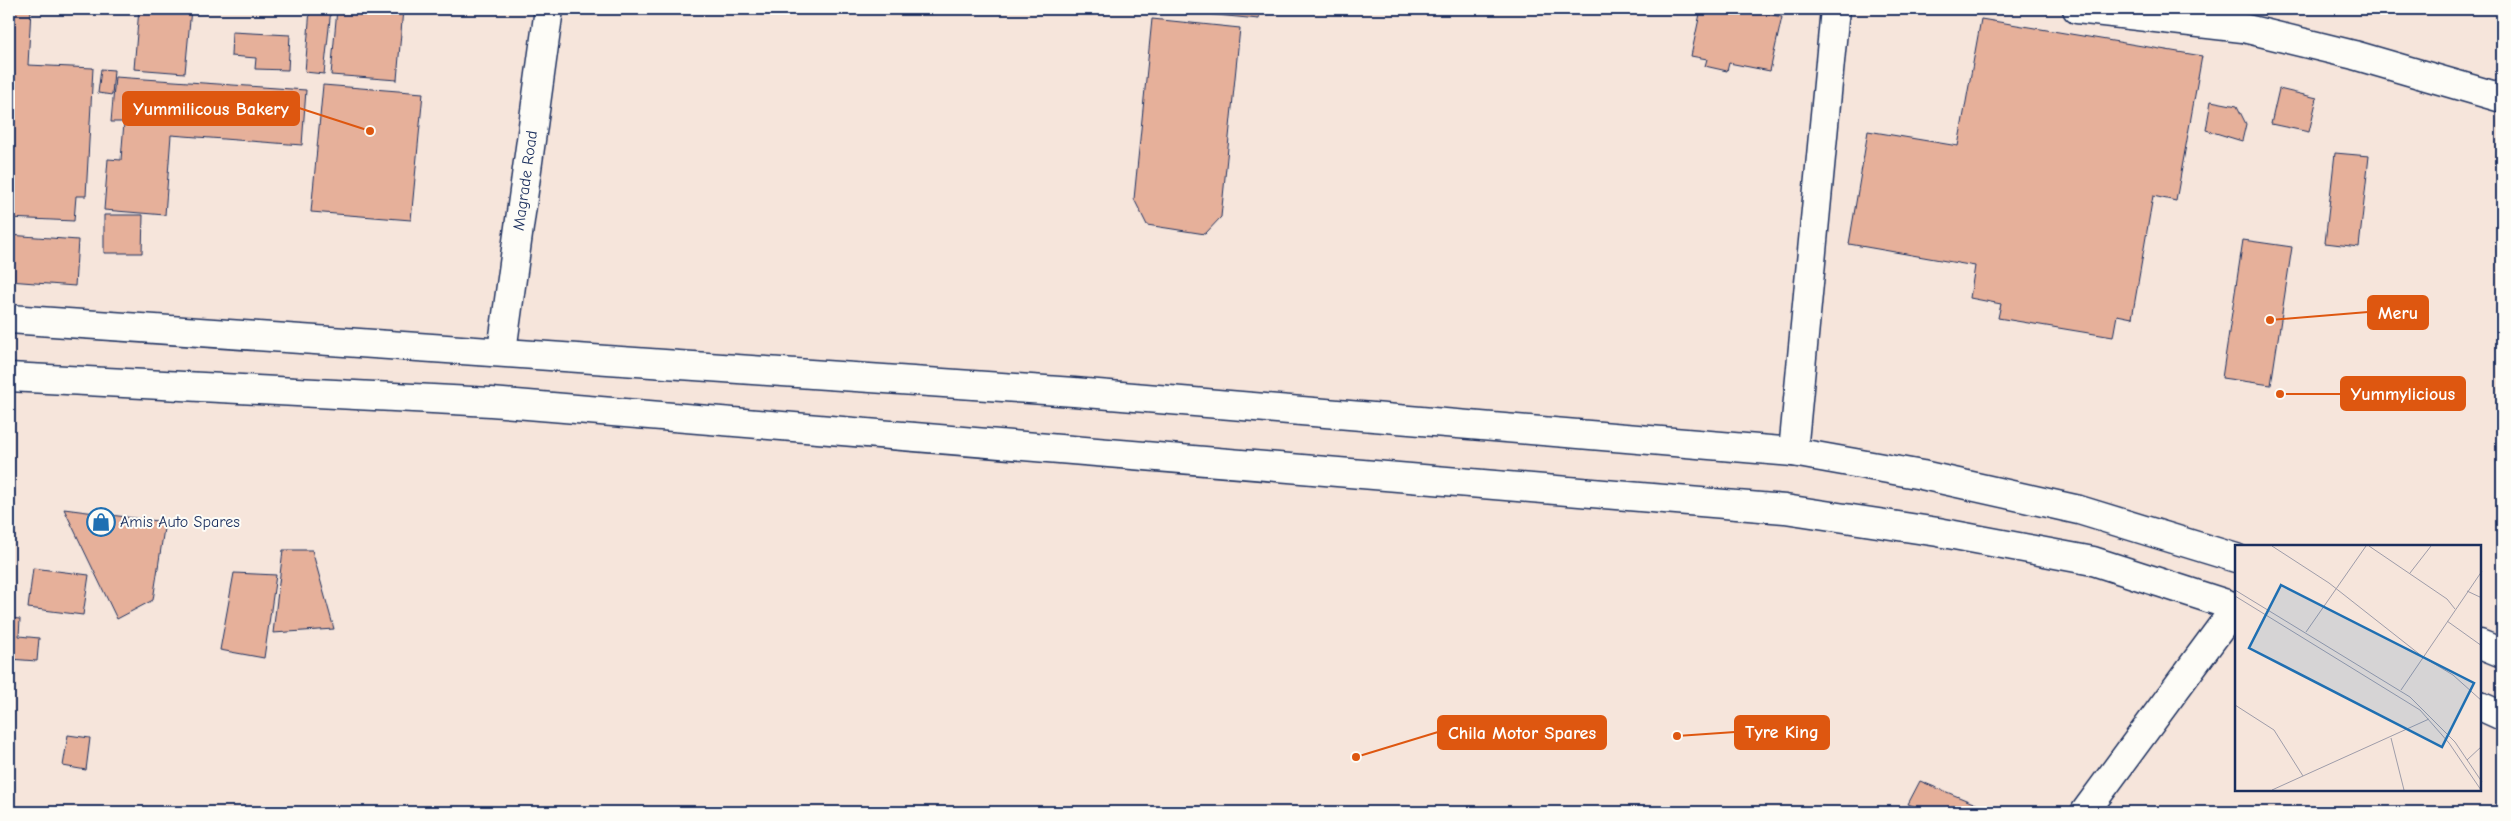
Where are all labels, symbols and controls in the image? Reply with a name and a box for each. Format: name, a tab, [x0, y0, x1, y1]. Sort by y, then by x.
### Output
callout: Yummilicous Bakery	[123, 92, 299, 125]
text: Yummilicous Bakery	[133, 99, 290, 120]
street label: Magrade Road	[510, 129, 541, 232]
callout: Meru	[2368, 296, 2428, 329]
text: Meru	[2378, 303, 2418, 324]
callout: Yummylicious	[2341, 377, 2465, 410]
text: Yummylicious	[2351, 384, 2456, 405]
shop icon: Amis Auto Spares	[86, 507, 116, 537]
place label: Amis Auto Spares	[120, 513, 240, 531]
inset map	[2235, 545, 2481, 791]
callout: Chila Motor Spares	[1438, 716, 1606, 749]
callout: Tyre King	[1735, 716, 1829, 749]
text: Tyre King	[1745, 722, 1819, 743]
text: Chila Motor Spares	[1448, 723, 1596, 744]

